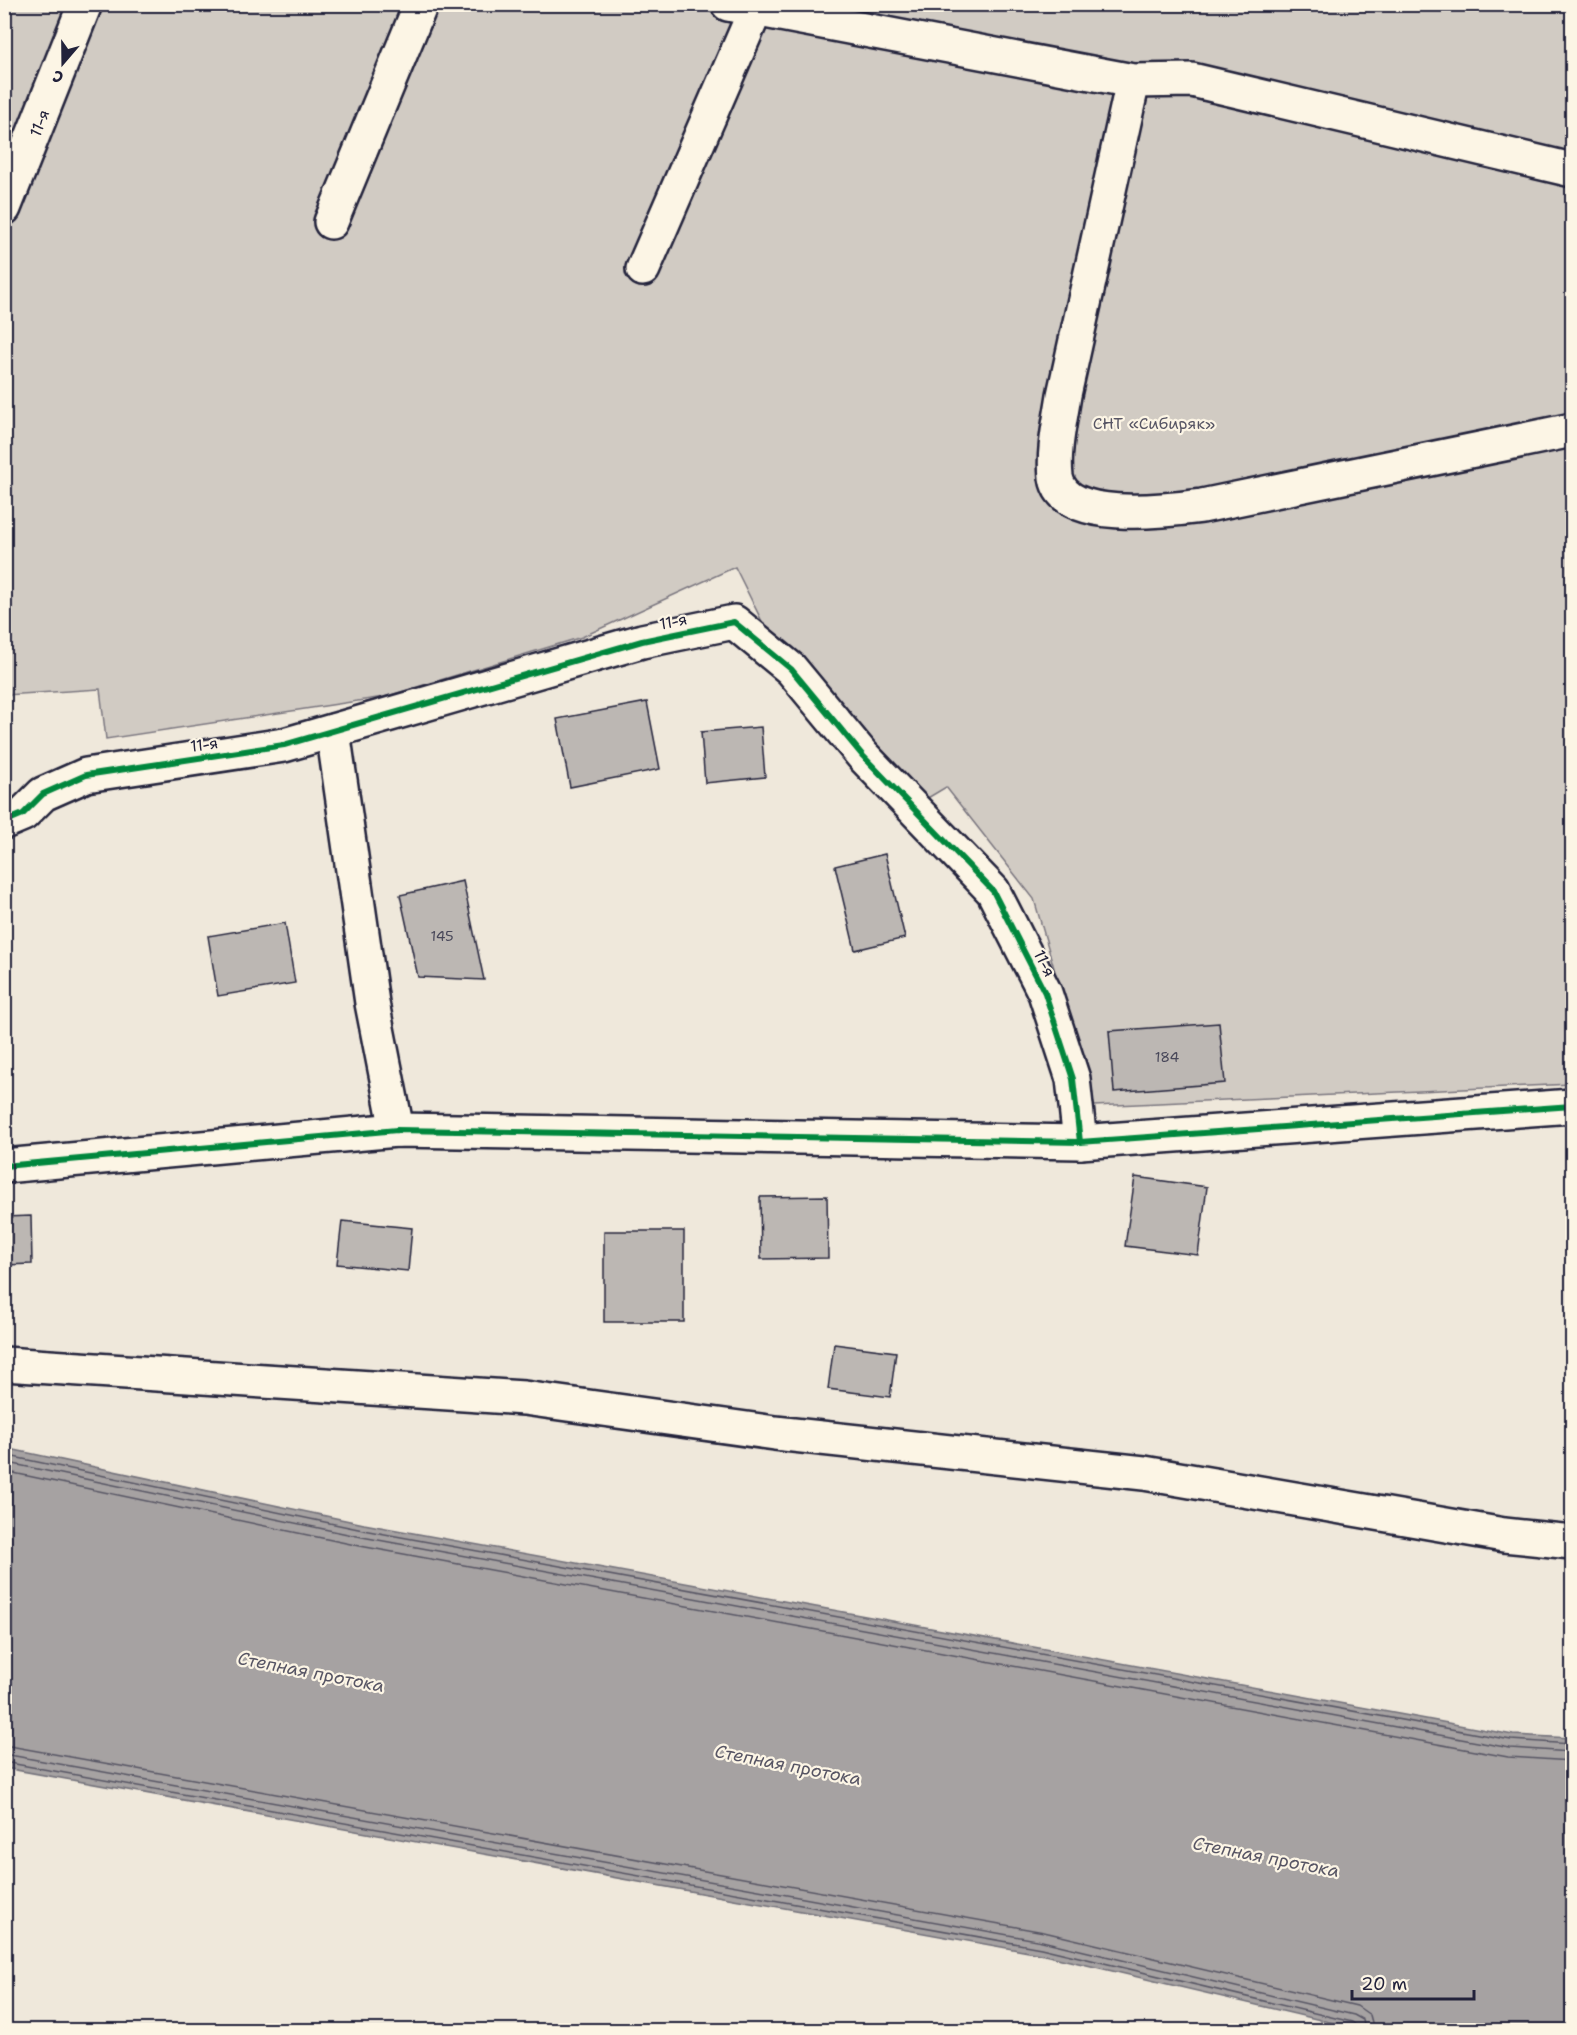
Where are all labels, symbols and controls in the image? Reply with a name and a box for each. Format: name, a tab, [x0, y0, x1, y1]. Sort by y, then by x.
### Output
north arrow	[33, 33, 93, 93]
text: С	[50, 65, 66, 88]
street label: 11-я	[25, 106, 54, 140]
park label: СНТ «Сибиряк»	[1093, 413, 1215, 434]
street label: 11-я	[657, 608, 689, 635]
street label: 11-я	[189, 732, 219, 757]
house number: 145	[430, 927, 454, 945]
street label: 11-я	[1029, 946, 1060, 980]
house number: 184	[1155, 1048, 1180, 1066]
water label: Степная протока	[236, 1646, 386, 1698]
water label: Степная протока	[713, 1739, 863, 1791]
water label: Степная протока	[1191, 1831, 1341, 1883]
scale bar	[1352, 1963, 1474, 2001]
text: 20 m	[1361, 1972, 1407, 1996]

